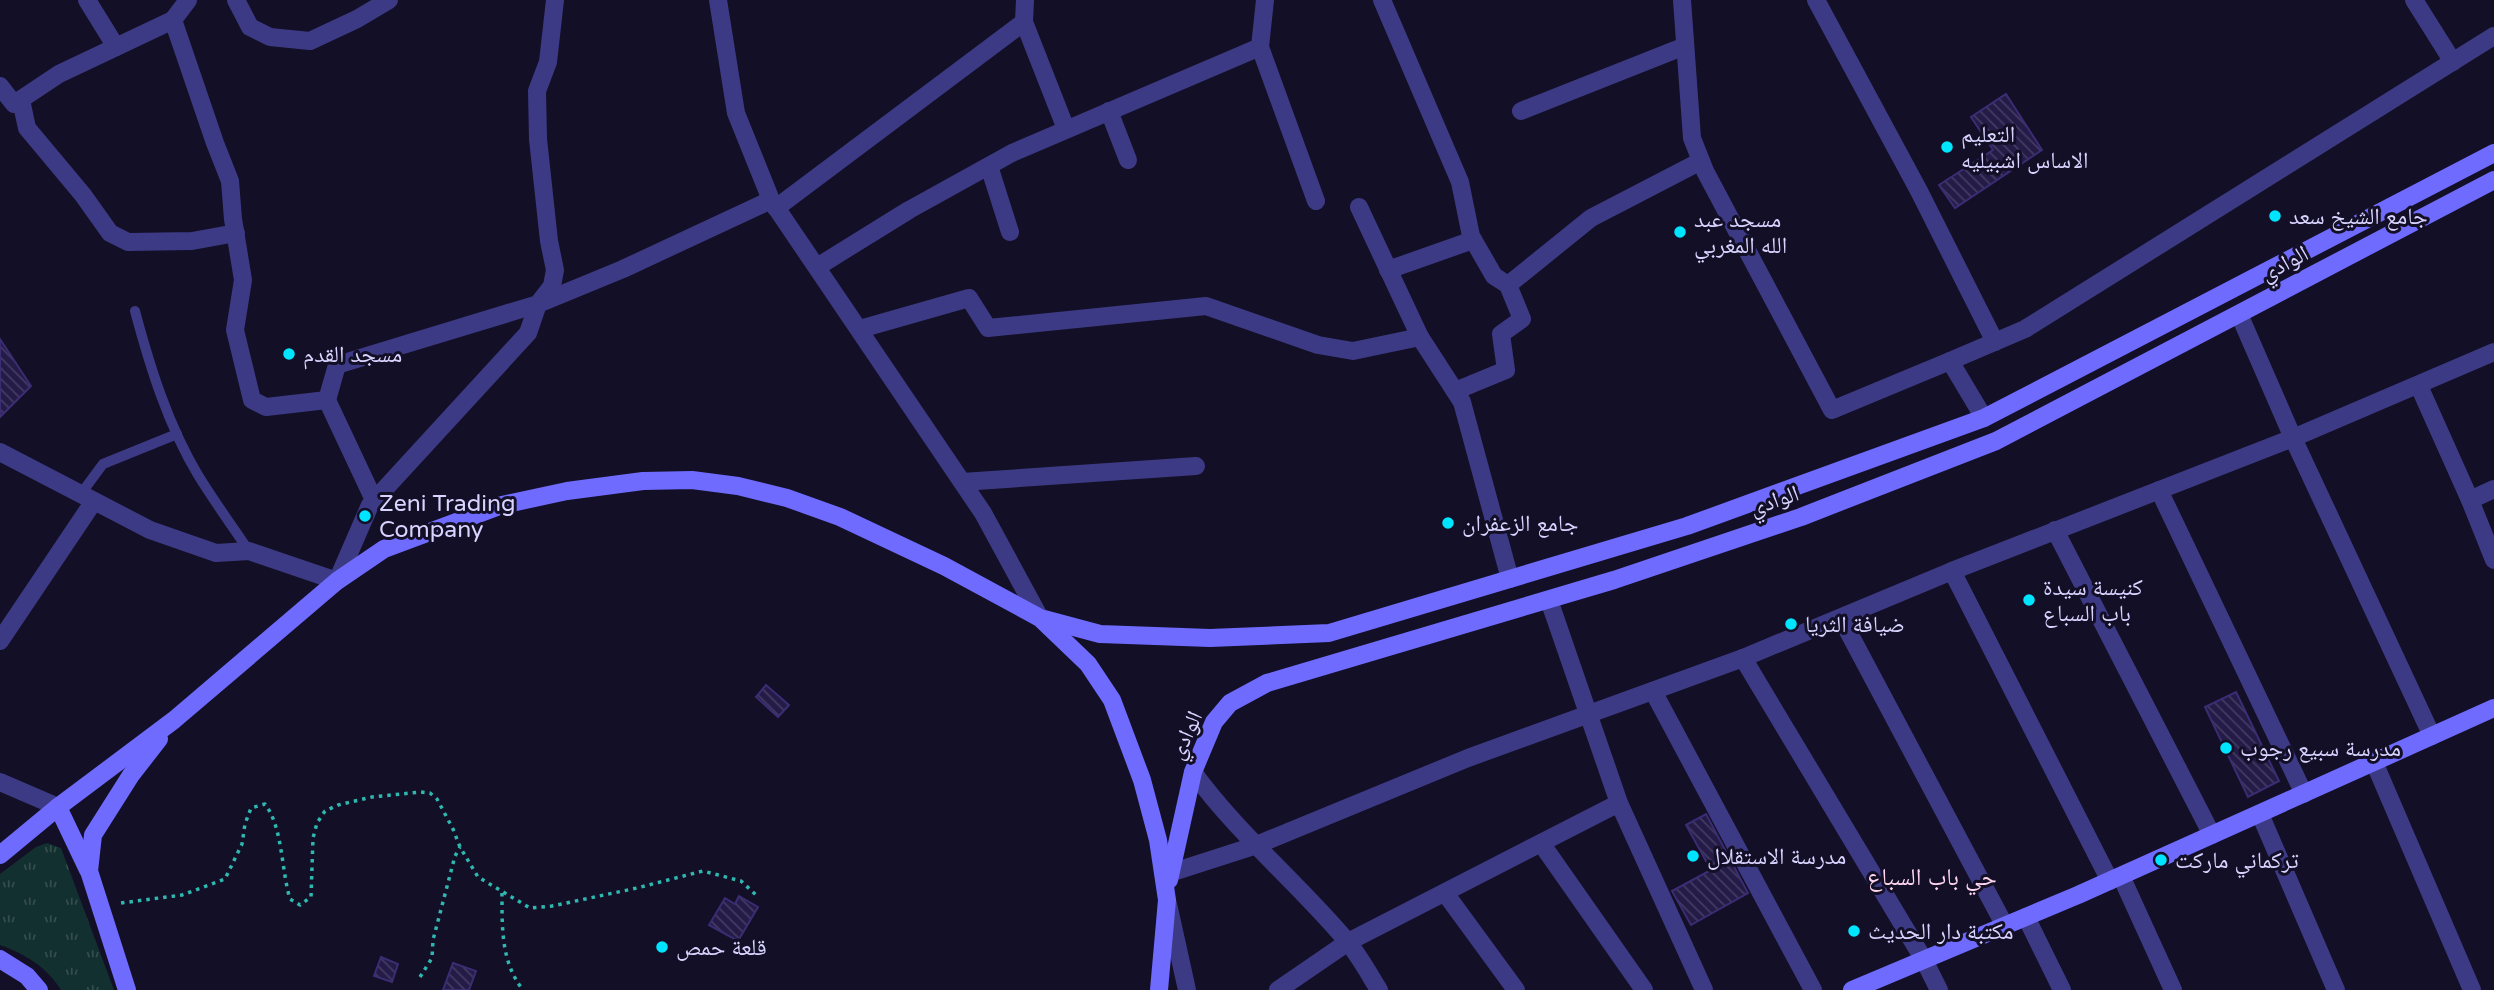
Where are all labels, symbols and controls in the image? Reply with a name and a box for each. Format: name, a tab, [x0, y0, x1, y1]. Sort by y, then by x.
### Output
place label: التعلیم الاساس اشبیلیه	[1961, 121, 2089, 175]
marker: التعلیم الاساس اشبیلیه	[1939, 139, 1955, 155]
place label: جامع الشيخ سعد	[2289, 203, 2428, 231]
place label: مسجد عبد الله المغربي	[1694, 206, 1787, 264]
marker: جامع الشيخ سعد	[2267, 208, 2283, 224]
marker: مسجد عبد الله المغربي	[1672, 224, 1688, 240]
street label: الوادي	[2256, 240, 2315, 291]
place label: مسجد القدم	[303, 341, 402, 370]
marker: مسجد القدم	[281, 346, 297, 362]
street label: الوادي	[1746, 480, 1804, 526]
place label: Zeni Trading Company	[379, 490, 516, 544]
marker: Zeni Trading Company	[357, 508, 373, 524]
place label: جامع الزعفران	[1462, 510, 1578, 538]
marker: جامع الزعفران	[1440, 515, 1456, 531]
place label: كنيسة سيدة باب السباع	[2043, 574, 2143, 628]
marker: كنيسة سيدة باب السباع	[2021, 592, 2037, 608]
place label: ضيافة الثريا	[1805, 611, 1905, 639]
marker: ضيافة الثريا	[1783, 616, 1799, 632]
street label: الوادي	[1163, 707, 1213, 766]
place label: مدرسة سبيع رجوب	[2240, 735, 2401, 763]
marker: مدرسة سبيع رجوب	[2218, 740, 2234, 756]
place label: مدرسة الاستقلال	[1707, 843, 1846, 871]
place label: تركماني ماركت	[2175, 847, 2299, 879]
marker: مدرسة الاستقلال	[1685, 848, 1701, 864]
marker: تركماني ماركت	[2153, 852, 2169, 868]
district label: حي باب السباع	[1867, 863, 1997, 896]
place label: مكتبة دار الحديث	[1868, 918, 2014, 946]
marker: مكتبة دار الحديث	[1846, 923, 1862, 939]
place label: قلعة حمص	[676, 934, 767, 962]
marker: قلعة حمص	[654, 939, 670, 955]

